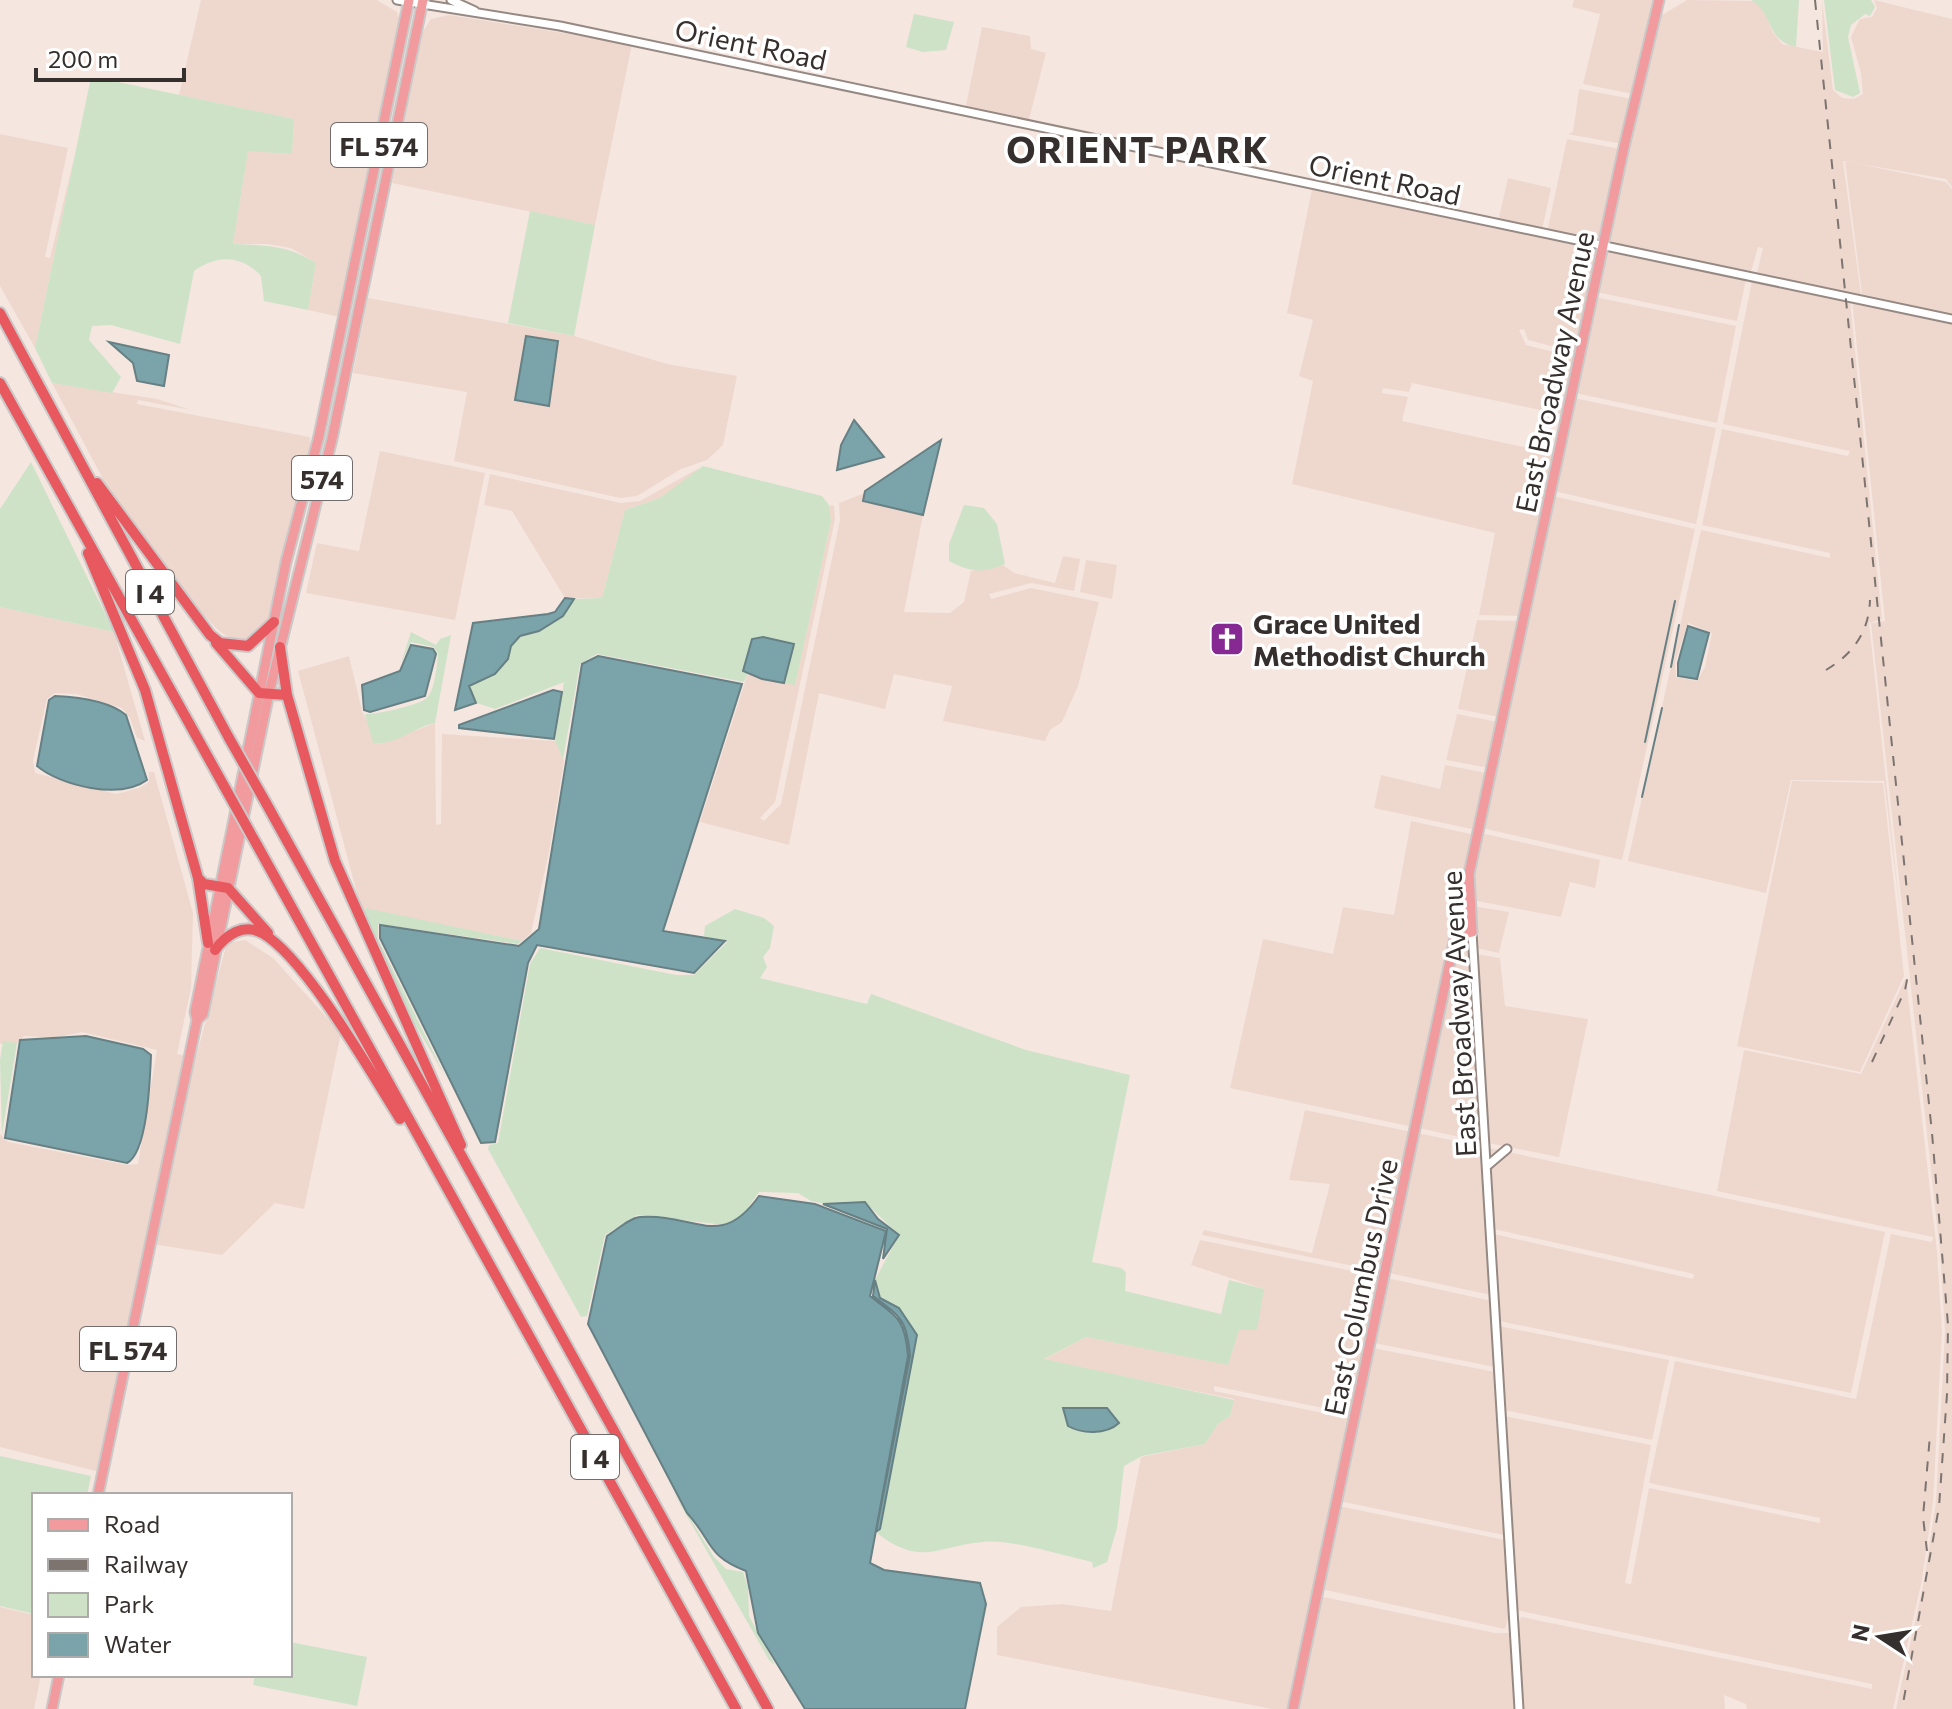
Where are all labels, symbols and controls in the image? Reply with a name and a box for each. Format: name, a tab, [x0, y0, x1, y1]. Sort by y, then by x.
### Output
street label: Orient Road	[672, 11, 830, 77]
scale bar	[36, 32, 184, 82]
text: 200 m	[48, 44, 118, 73]
road number: FL 574	[331, 123, 427, 167]
district label: ORIENT PARK	[1006, 126, 1270, 170]
street label: Orient Road	[1306, 146, 1464, 212]
street label: East Broadway Avenue	[1508, 228, 1600, 516]
road number: 574	[292, 456, 352, 500]
road number: I 4	[126, 570, 174, 614]
place label: Grace United Methodist Church	[1253, 606, 1486, 672]
church icon: Grace United Methodist Church	[1208, 620, 1246, 658]
street label: East Broadway Avenue	[1434, 870, 1482, 1158]
street label: East Columbus Drive	[1316, 1155, 1404, 1419]
road number: FL 574	[80, 1327, 176, 1371]
road number: I 4	[571, 1435, 619, 1479]
legend	[32, 1493, 292, 1677]
text: Road	[104, 1509, 160, 1538]
text: Railway	[104, 1549, 189, 1578]
text: Park	[104, 1589, 154, 1618]
north arrow	[1840, 1597, 1920, 1677]
text: N	[1845, 1622, 1875, 1644]
text: Water	[104, 1629, 172, 1658]

